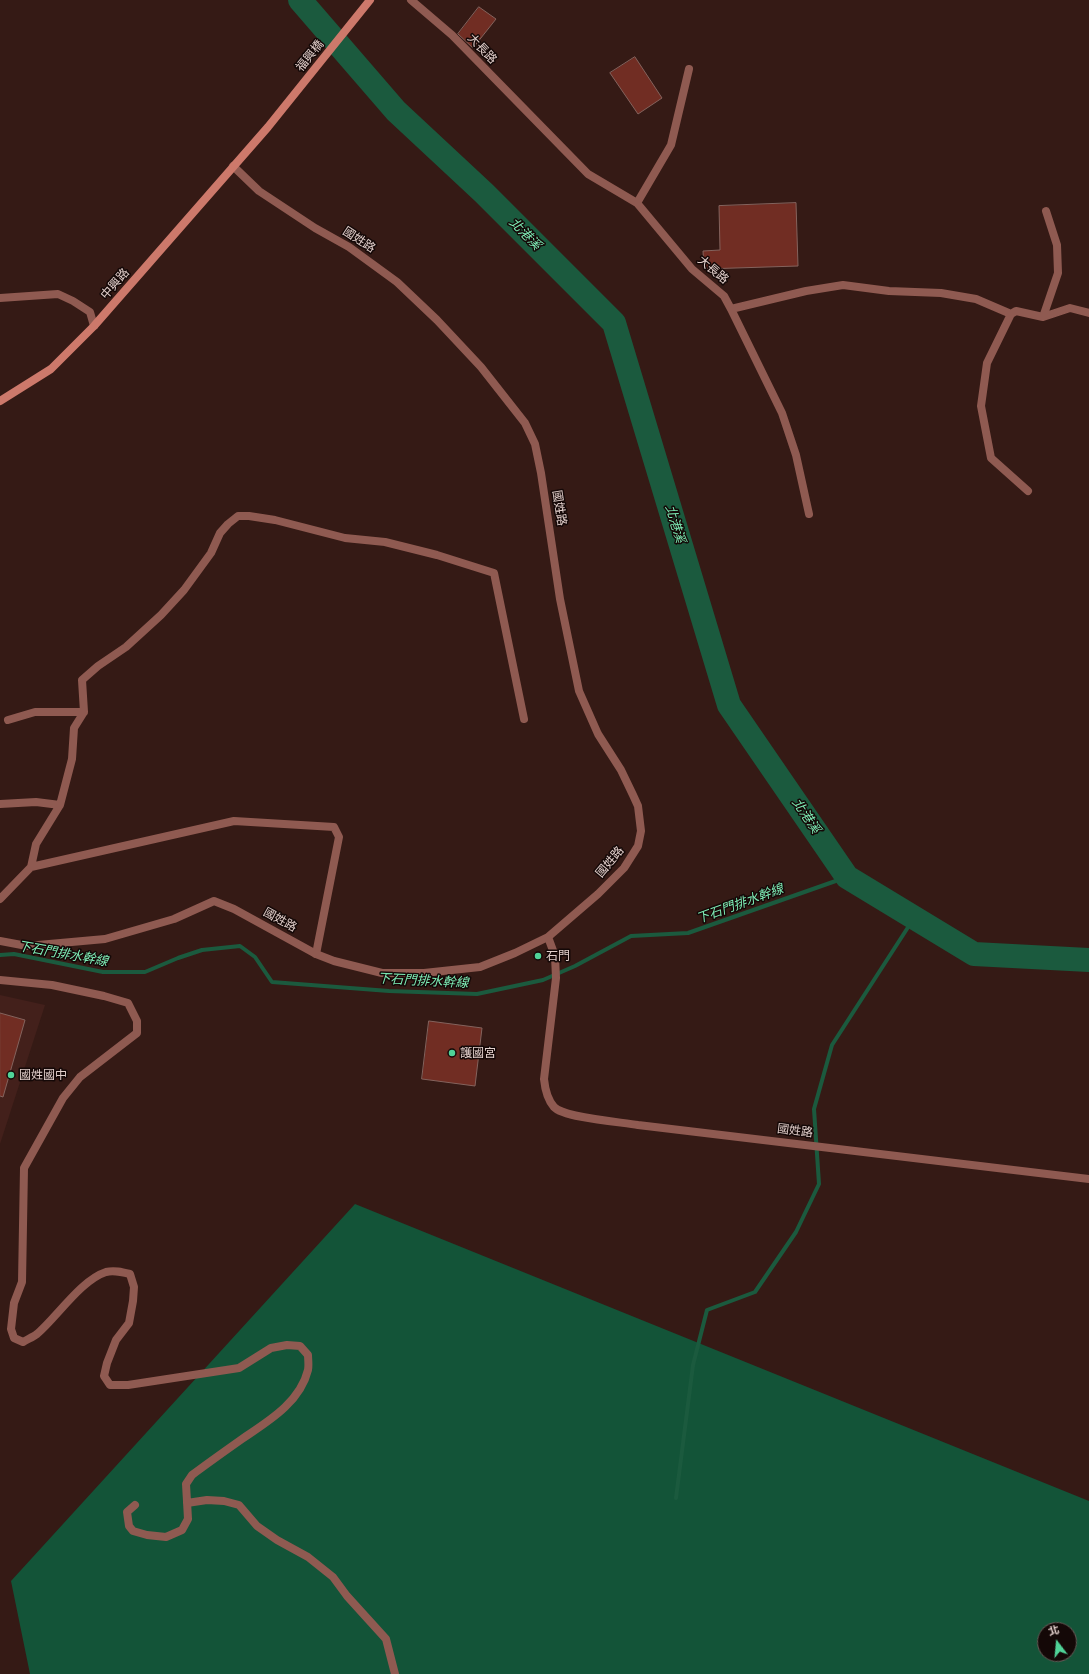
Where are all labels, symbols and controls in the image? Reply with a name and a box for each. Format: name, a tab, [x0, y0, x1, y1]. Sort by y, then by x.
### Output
street label: 大長路	[464, 31, 500, 67]
street label: 福興橋	[293, 37, 327, 75]
water label: 北港溪	[506, 215, 544, 253]
street label: 國姓路	[340, 224, 378, 256]
street label: 大長路	[695, 253, 731, 287]
street label: 中興路	[98, 266, 132, 302]
street label: 國姓路	[549, 489, 569, 527]
water label: 北港溪	[662, 503, 688, 545]
water label: 北港溪	[789, 795, 823, 837]
street label: 國姓路	[593, 844, 627, 880]
water label: 下石門排水幹線	[695, 881, 785, 927]
street label: 國姓路	[261, 905, 299, 935]
water label: 下石門排水幹線	[17, 938, 109, 970]
place label: 石門	[546, 949, 570, 963]
marker: 石門	[533, 951, 543, 961]
water label: 下石門排水幹線	[377, 971, 469, 991]
place label: 護國宮	[460, 1046, 496, 1060]
marker: 護國宮	[447, 1048, 457, 1058]
place label: 國姓國中	[19, 1068, 67, 1082]
marker: 國姓國中	[6, 1070, 16, 1080]
street label: 國姓路	[776, 1122, 814, 1140]
north arrow	[1037, 1622, 1077, 1662]
text: 北	[1047, 1624, 1061, 1638]

